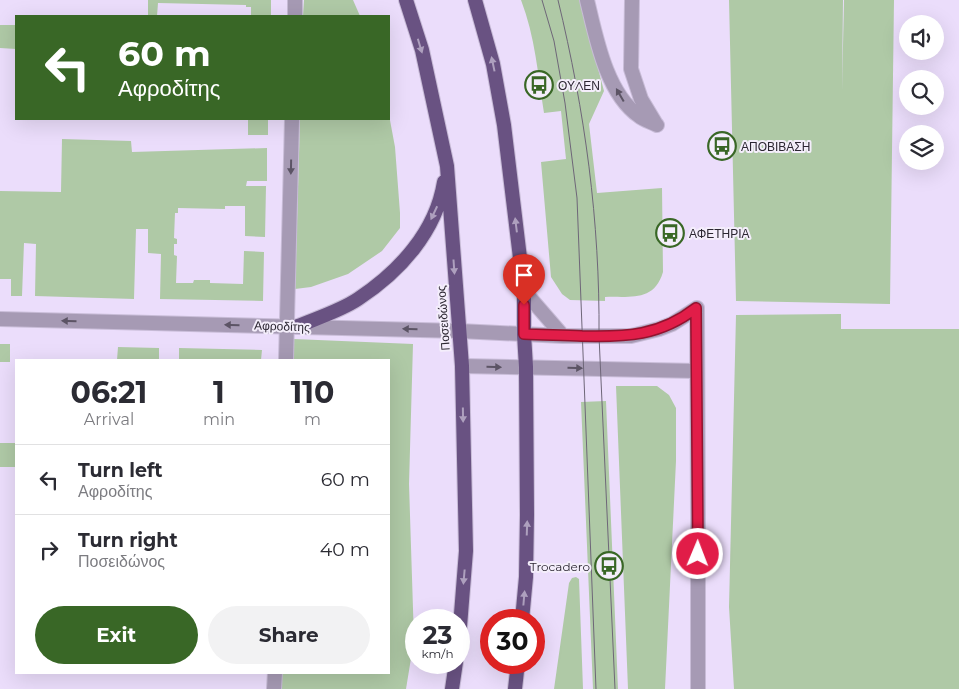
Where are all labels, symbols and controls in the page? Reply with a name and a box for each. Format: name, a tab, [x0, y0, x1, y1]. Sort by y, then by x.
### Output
map controls	[899, 15, 944, 170]
button: sound	[899, 15, 944, 60]
text: 60 m	[118, 32, 211, 75]
icon: left	[35, 35, 100, 100]
one-way arrow	[417, 39, 425, 54]
one-way arrow	[489, 56, 497, 72]
bus stop icon: ΟΥΛΕΝ	[524, 70, 554, 100]
button: search	[899, 70, 944, 115]
text: Αφροδίτης	[118, 75, 220, 102]
place label: ΟΥΛΕΝ	[558, 78, 600, 93]
one-way arrow	[616, 88, 624, 102]
button: layers	[899, 125, 944, 170]
bus stop icon: ΑΠΟΒΙΒΑΣΗ	[707, 131, 737, 161]
place label: ΑΠΟΒΙΒΑΣΗ	[741, 139, 810, 154]
one-way arrow	[287, 160, 295, 176]
one-way arrow	[430, 206, 438, 220]
one-way arrow	[512, 216, 520, 232]
bus stop icon: ΑΦΕΤΗΡΙΑ	[655, 218, 685, 248]
place label: ΑΦΕΤΗΡΙΑ	[689, 226, 750, 241]
pin	[503, 254, 545, 305]
one-way arrow	[451, 260, 459, 276]
icon: arrive	[510, 261, 538, 289]
street label: Ποσειδώνος	[433, 285, 453, 351]
one-way arrow	[61, 316, 77, 324]
street label: Αφροδίτης	[254, 318, 310, 334]
one-way arrow	[224, 320, 240, 328]
one-way arrow	[402, 325, 418, 333]
one-way arrow	[487, 363, 503, 371]
one-way arrow	[567, 364, 583, 372]
text: 06:21	[71, 374, 147, 411]
text: 1	[213, 374, 225, 411]
text: 110	[291, 374, 334, 411]
one-way arrow	[459, 407, 467, 423]
text: Arrival	[84, 410, 134, 429]
text: min	[203, 410, 235, 429]
text: m	[304, 410, 321, 429]
text: Turn left	[78, 459, 163, 482]
icon: left	[35, 466, 63, 494]
text: 60 m	[321, 468, 370, 491]
text: Αφροδίτης	[78, 482, 152, 501]
one-way arrow	[523, 520, 531, 536]
position arrow	[671, 527, 723, 579]
text: Turn right	[78, 529, 178, 552]
icon: right	[35, 536, 63, 564]
text: 40 m	[320, 538, 370, 561]
bus stop icon: Trocadero	[594, 551, 624, 581]
text: Ποσειδώνος	[78, 552, 165, 571]
place label: Trocadero	[530, 559, 590, 574]
one-way arrow	[460, 569, 468, 585]
one-way arrow	[520, 590, 528, 606]
button: Exit	[35, 606, 198, 664]
button: Share	[208, 606, 370, 664]
speed limit sign: 30	[480, 609, 545, 674]
text: 23	[423, 620, 452, 650]
text: km/h	[421, 646, 454, 661]

